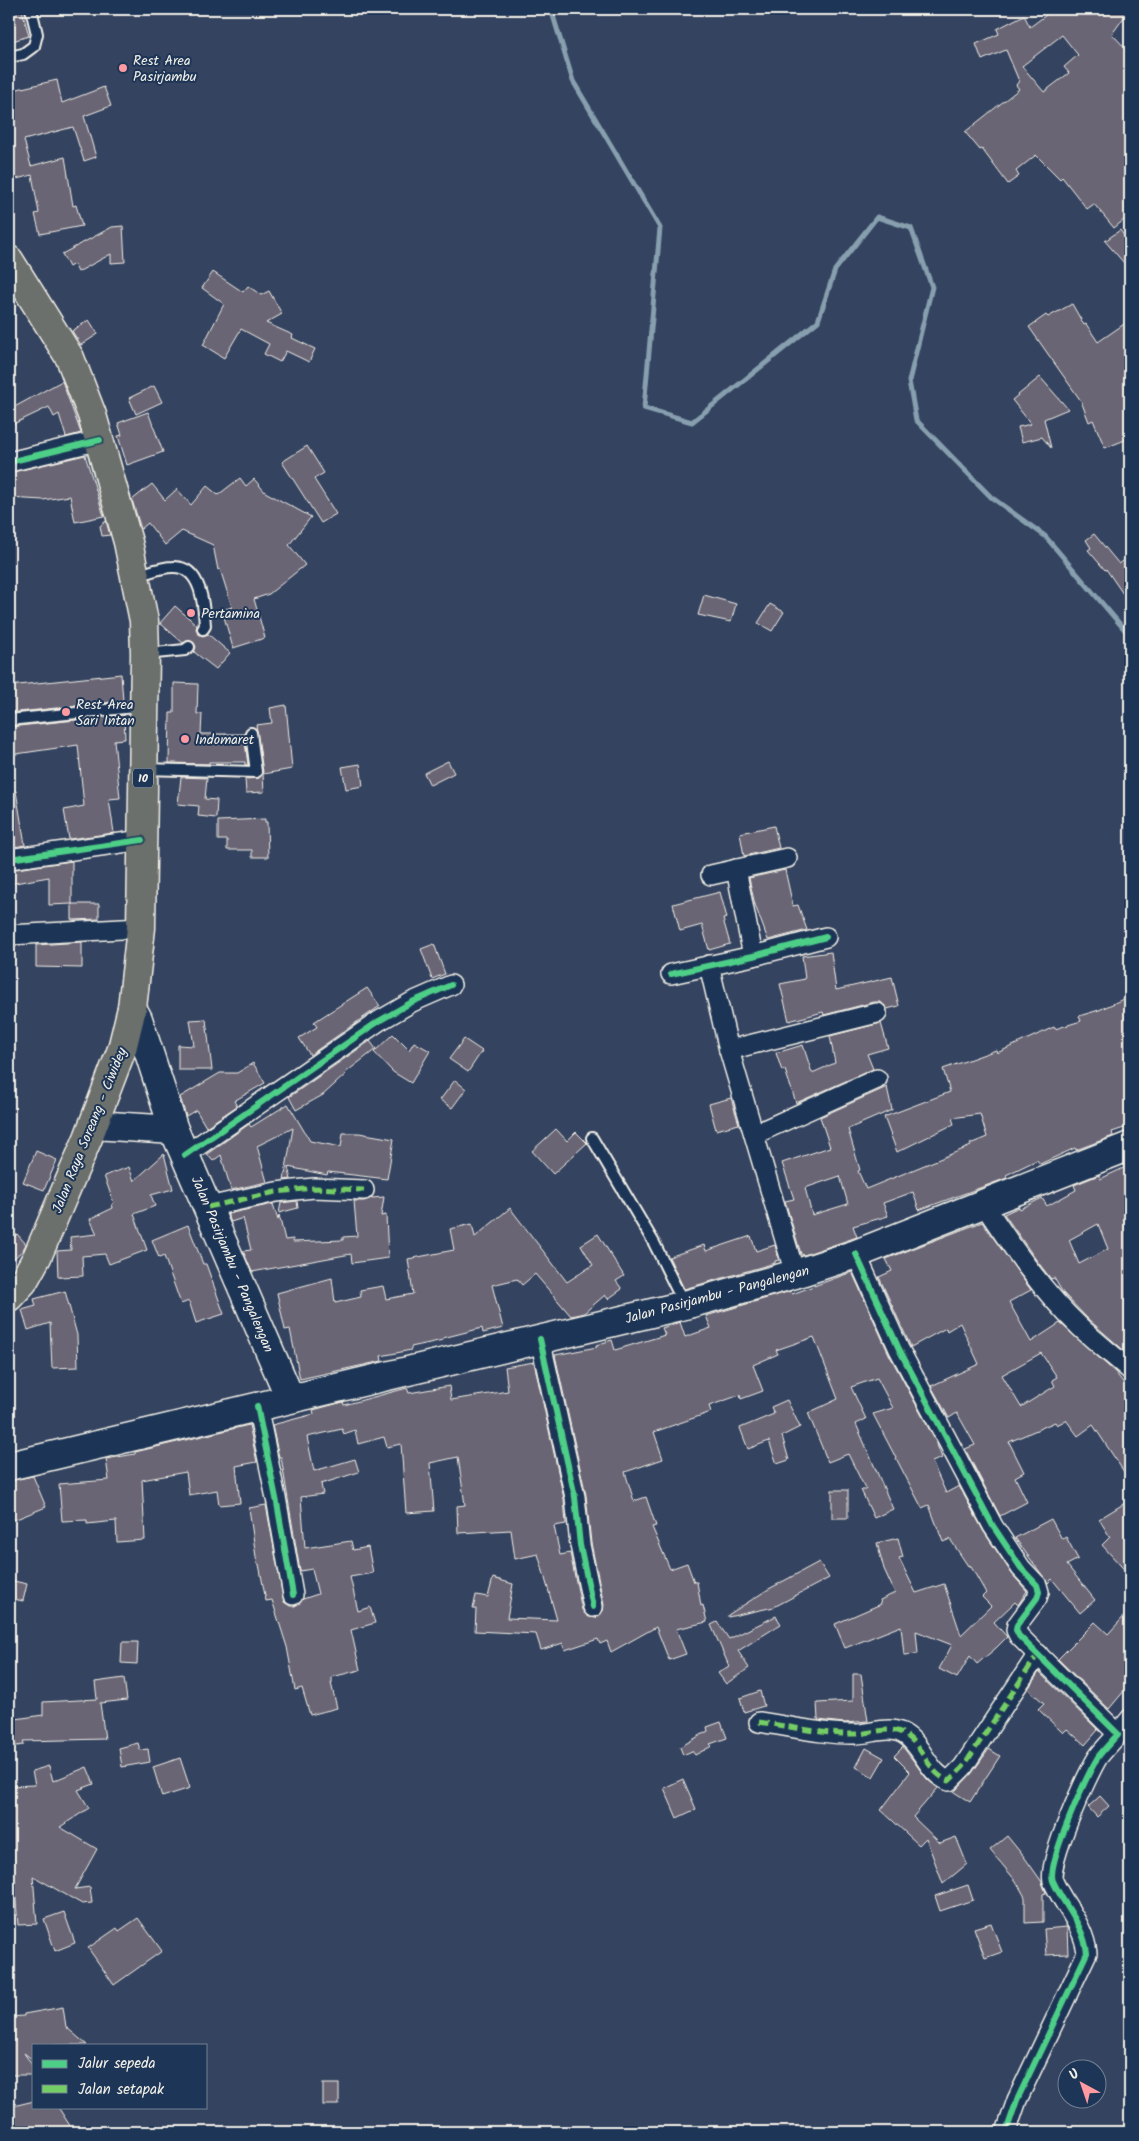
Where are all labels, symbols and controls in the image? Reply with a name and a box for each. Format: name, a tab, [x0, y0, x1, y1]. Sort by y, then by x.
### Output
place label: Rest Area Pasirjambu	[133, 50, 197, 88]
marker: Rest Area Pasirjambu	[117, 62, 129, 74]
place label: Pertamina	[201, 603, 260, 625]
marker: Pertamina	[185, 607, 197, 619]
place label: Rest Area Sari Intan	[76, 694, 135, 732]
marker: Rest Area Sari Intan	[60, 706, 72, 718]
place label: Indomaret	[195, 729, 255, 751]
marker: Indomaret	[179, 733, 191, 745]
road number: 10	[133, 768, 153, 788]
street label: Jalan Raya Soreang - Ciwidey	[47, 1044, 133, 1217]
street label: Jalan Pasirjambu - Pangalengan	[185, 1173, 279, 1356]
street label: Jalan Pasirjambu - Pangalengan	[623, 1260, 812, 1330]
legend	[32, 2044, 208, 2108]
text: Jalur sepeda	[78, 2052, 156, 2076]
north arrow	[1056, 2058, 1106, 2108]
text: U	[1064, 2063, 1085, 2086]
text: Jalan setapak	[78, 2078, 165, 2102]

